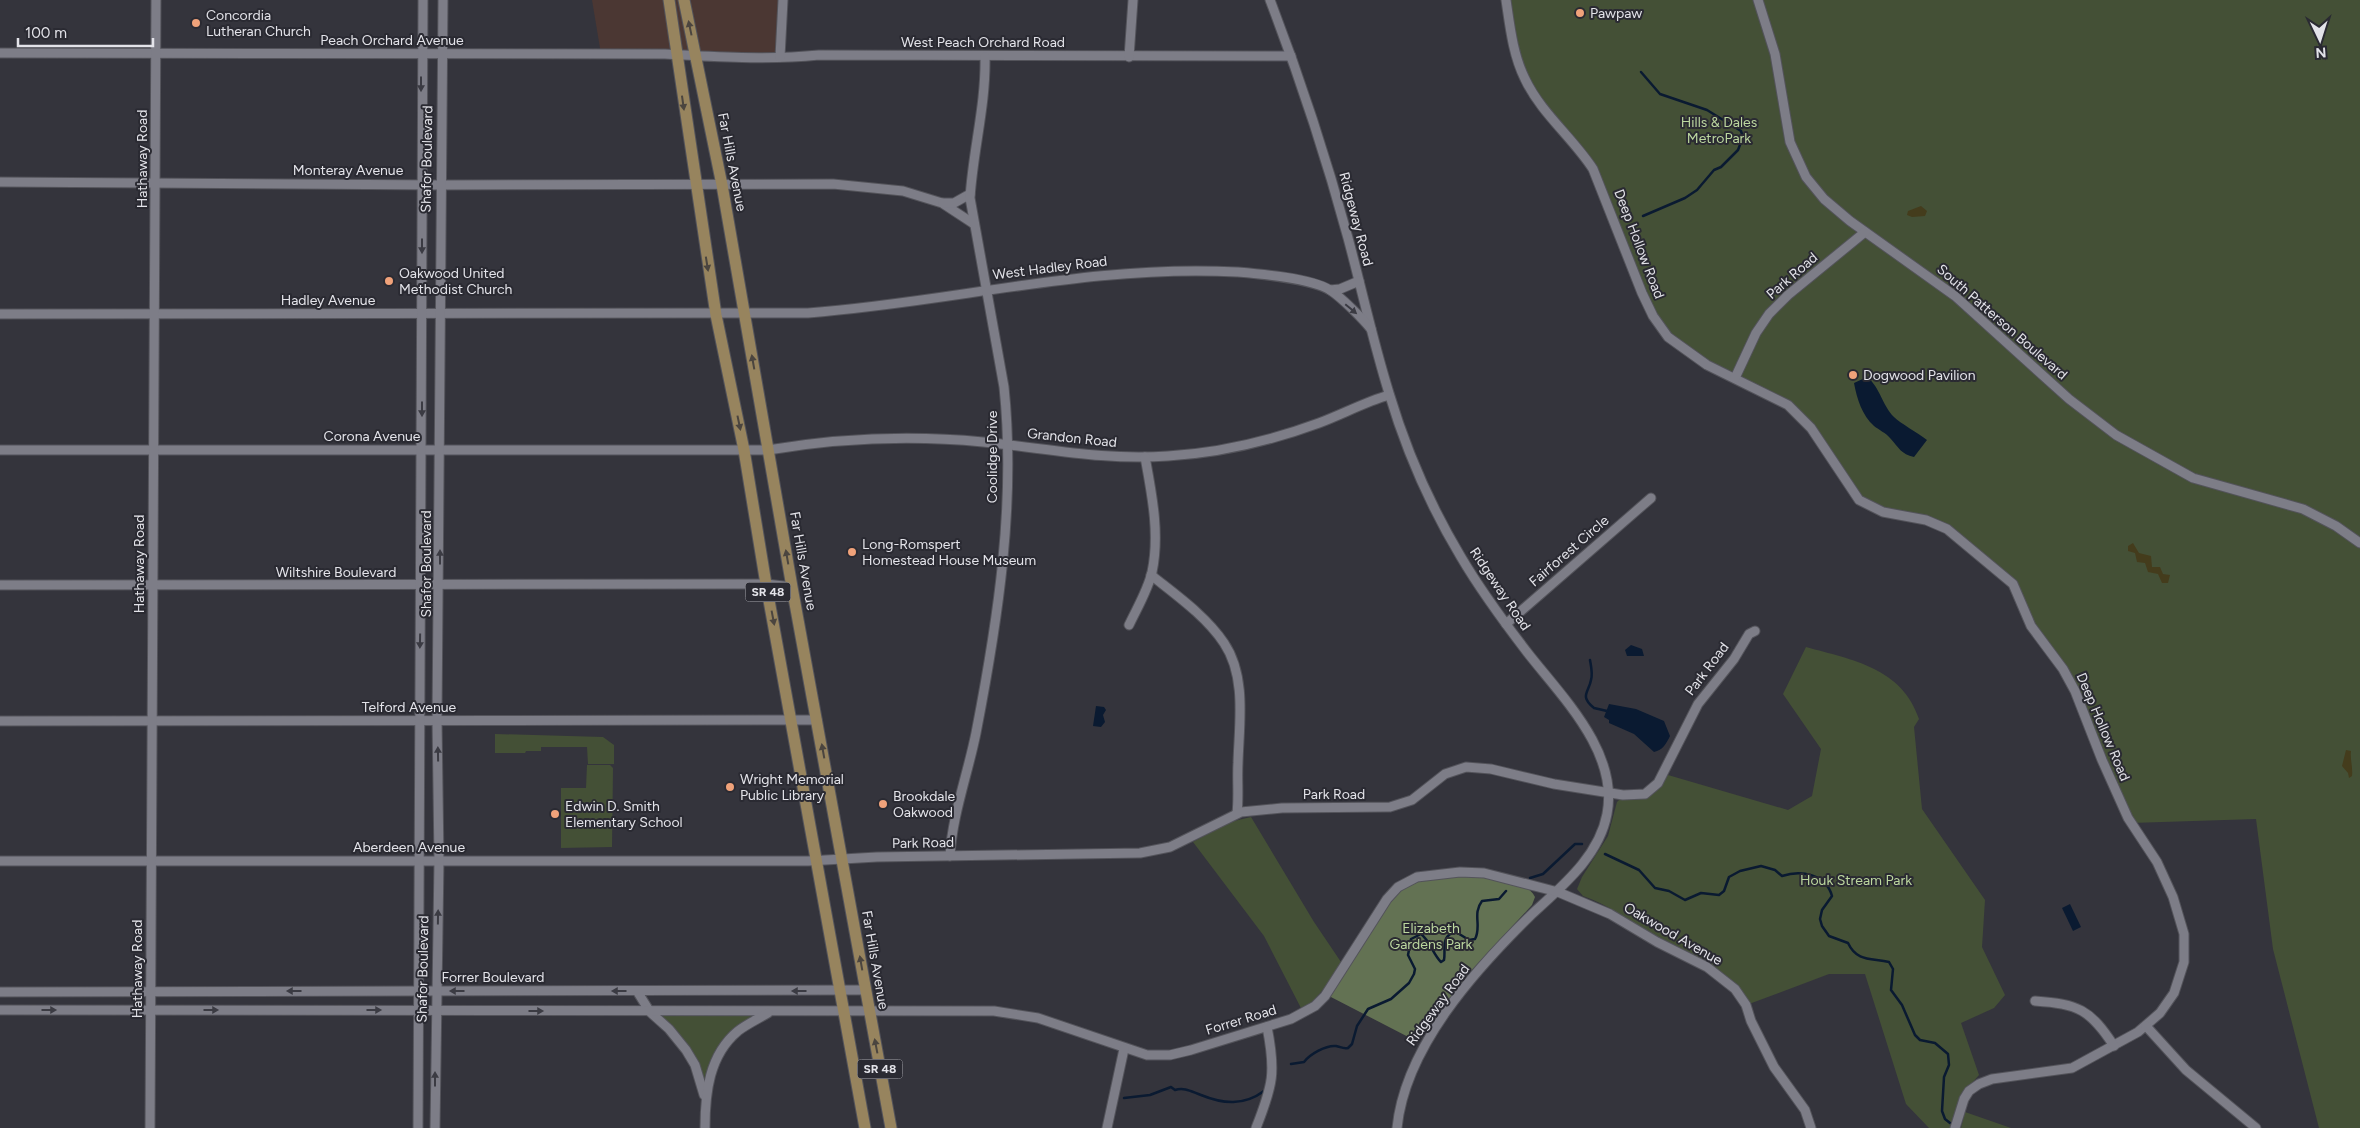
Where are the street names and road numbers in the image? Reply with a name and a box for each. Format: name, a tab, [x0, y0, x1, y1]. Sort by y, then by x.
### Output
street label: Peach Orchard Avenue	[320, 32, 464, 49]
street label: West Peach Orchard Road	[901, 34, 1065, 51]
street label: Shafor Boulevard	[418, 105, 436, 213]
street label: Hathaway Road	[134, 110, 151, 208]
street label: Far Hills Avenue	[714, 111, 750, 213]
street label: Monteray Avenue	[293, 162, 404, 179]
street label: Ridgeway Road	[1335, 170, 1377, 268]
street label: Deep Hollow Road	[1610, 187, 1668, 301]
street label: Park Road	[1763, 249, 1821, 303]
street label: West Hadley Road	[992, 253, 1108, 283]
street label: South Patterson Boulevard	[1933, 261, 2071, 383]
street label: Hadley Avenue	[281, 292, 376, 309]
street label: Coolidge Drive	[984, 410, 1001, 503]
street label: Grandon Road	[1026, 425, 1118, 451]
street label: Corona Avenue	[324, 428, 421, 445]
street label: Shafor Boulevard	[418, 510, 435, 618]
street label: Far Hills Avenue	[786, 510, 820, 612]
street label: Fairforest Circle	[1526, 512, 1613, 590]
street label: Hathaway Road	[131, 515, 148, 613]
street label: Ridgeway Road	[1466, 544, 1534, 634]
street label: Wiltshire Boulevard	[276, 564, 396, 581]
road number: SR 48	[746, 582, 790, 602]
street label: Park Road	[1681, 639, 1733, 699]
street label: Deep Hollow Road	[2073, 670, 2133, 784]
street label: Telford Avenue	[362, 699, 457, 716]
street label: Park Road	[1303, 786, 1365, 803]
street label: Park Road	[892, 834, 954, 852]
street label: Aberdeen Avenue	[353, 839, 465, 856]
street label: Oakwood Avenue	[1621, 899, 1726, 969]
street label: Far Hills Avenue	[858, 909, 892, 1011]
street label: Shafor Boulevard	[414, 915, 432, 1023]
street label: Hathaway Road	[129, 920, 146, 1018]
street label: Ridgeway Road	[1403, 961, 1473, 1049]
street label: Forrer Boulevard	[441, 969, 545, 986]
street label: Forrer Road	[1204, 1001, 1278, 1039]
road number: SR 48	[858, 1060, 902, 1078]

